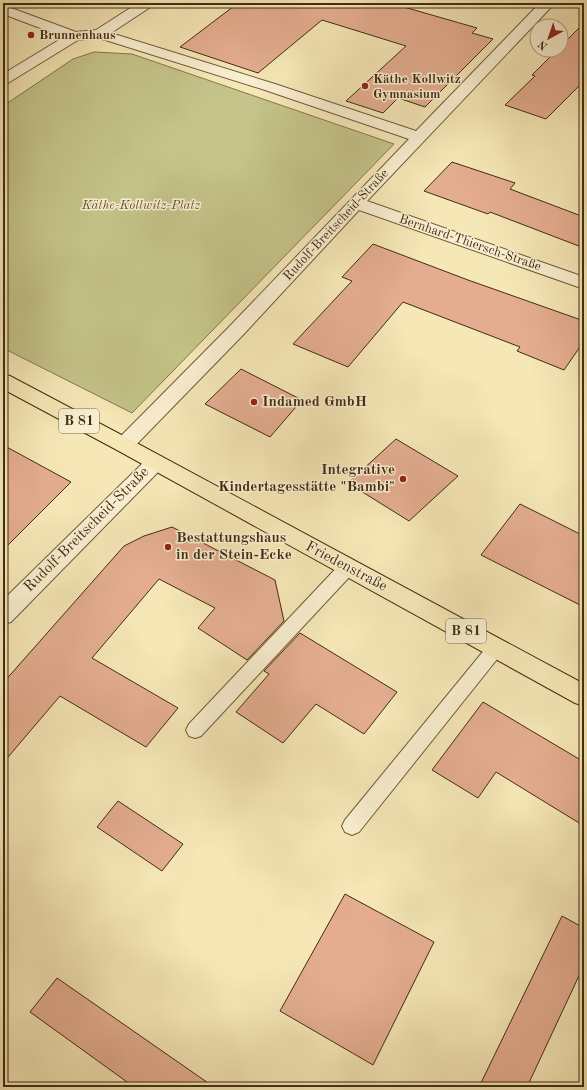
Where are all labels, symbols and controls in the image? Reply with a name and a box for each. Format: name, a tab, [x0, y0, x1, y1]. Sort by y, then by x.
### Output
north arrow	[529, 18, 569, 58]
place label: Brunnenhaus	[39, 29, 116, 42]
marker: Brunnenhaus	[26, 30, 36, 40]
text: N	[536, 37, 550, 51]
place label: Käthe Kollwitz Gymnasium	[373, 73, 461, 101]
marker: Käthe Kollwitz Gymnasium	[360, 81, 370, 91]
street label: Rudolf-Breitscheid-Straße	[281, 167, 391, 283]
park label: Käthe-Kollwitz-Platz	[81, 199, 201, 212]
street label: Bernhard-Thiersch-Straße	[397, 213, 543, 273]
place label: Indamed GmbH	[262, 395, 367, 410]
marker: Indamed GmbH	[249, 397, 259, 407]
road number: B 81	[59, 409, 99, 433]
place label: Integrative Kindertagesstätte "Bambi"	[218, 463, 395, 495]
street label: Rudolf-Breitscheid-Straße	[22, 465, 152, 595]
marker: Integrative Kindertagesstätte "Bambi"	[398, 474, 408, 484]
place label: Bestattungshaus in der Stein-Ecke	[176, 531, 292, 563]
street label: Friedenstraße	[303, 539, 389, 595]
marker: Bestattungshaus in der Stein-Ecke	[163, 542, 173, 552]
road number: B 81	[446, 619, 486, 643]

